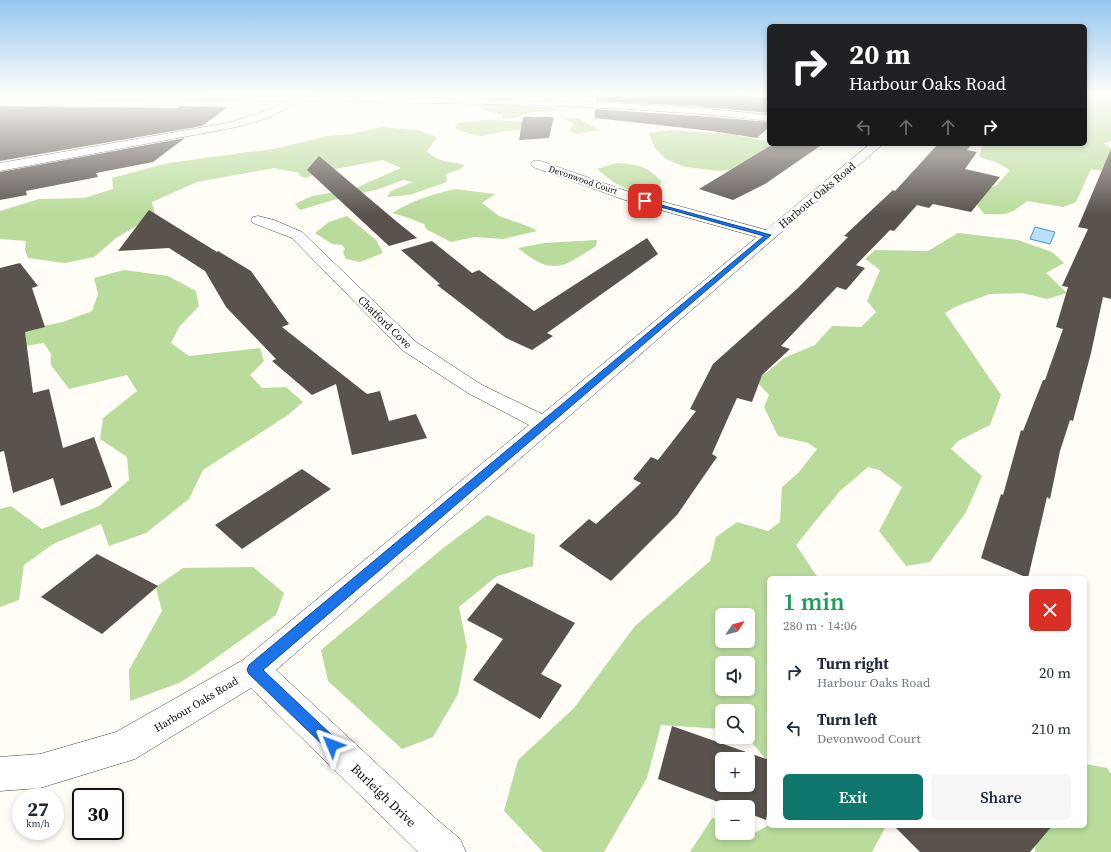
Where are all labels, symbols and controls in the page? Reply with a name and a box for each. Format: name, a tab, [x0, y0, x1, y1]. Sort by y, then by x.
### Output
text: 20 m	[849, 35, 911, 73]
icon: right	[783, 40, 835, 92]
text: Harbour Oaks Road	[849, 71, 1006, 96]
icon: left	[853, 116, 875, 138]
icon: ahead	[895, 116, 917, 138]
icon: ahead	[937, 116, 959, 138]
icon: right	[979, 116, 1001, 138]
street label: Harbour Oaks Road	[776, 158, 859, 232]
street label: Devonwood Court	[547, 163, 619, 197]
pin	[628, 184, 662, 218]
icon: arrive	[634, 190, 656, 212]
street label: Chatford Cove	[354, 293, 415, 352]
text: 1 min	[783, 585, 845, 618]
button: close	[1029, 589, 1071, 631]
north arrow	[715, 608, 755, 648]
map controls	[715, 608, 755, 840]
text: 280 m · 14:06	[783, 617, 857, 634]
text: Turn right	[817, 653, 889, 674]
button: sound	[715, 656, 755, 696]
icon: right	[783, 661, 805, 683]
text: 20 m	[1039, 662, 1071, 683]
street label: Harbour Oaks Road	[151, 673, 242, 736]
text: Harbour Oaks Road	[817, 674, 930, 691]
button: search	[715, 704, 755, 744]
text: Turn left	[817, 709, 877, 730]
icon: left	[783, 717, 805, 739]
text: 210 m	[1031, 718, 1071, 739]
position arrow	[311, 724, 353, 766]
text: Devonwood Court	[817, 730, 921, 747]
button: +	[715, 752, 755, 792]
street label: Burleigh Drive	[348, 760, 420, 831]
button: Exit	[783, 774, 923, 820]
button: Share	[931, 774, 1071, 820]
speed limit sign: 30	[72, 788, 124, 840]
text: 27	[27, 795, 49, 823]
button: −	[715, 800, 755, 840]
text: km/h	[26, 817, 50, 830]

